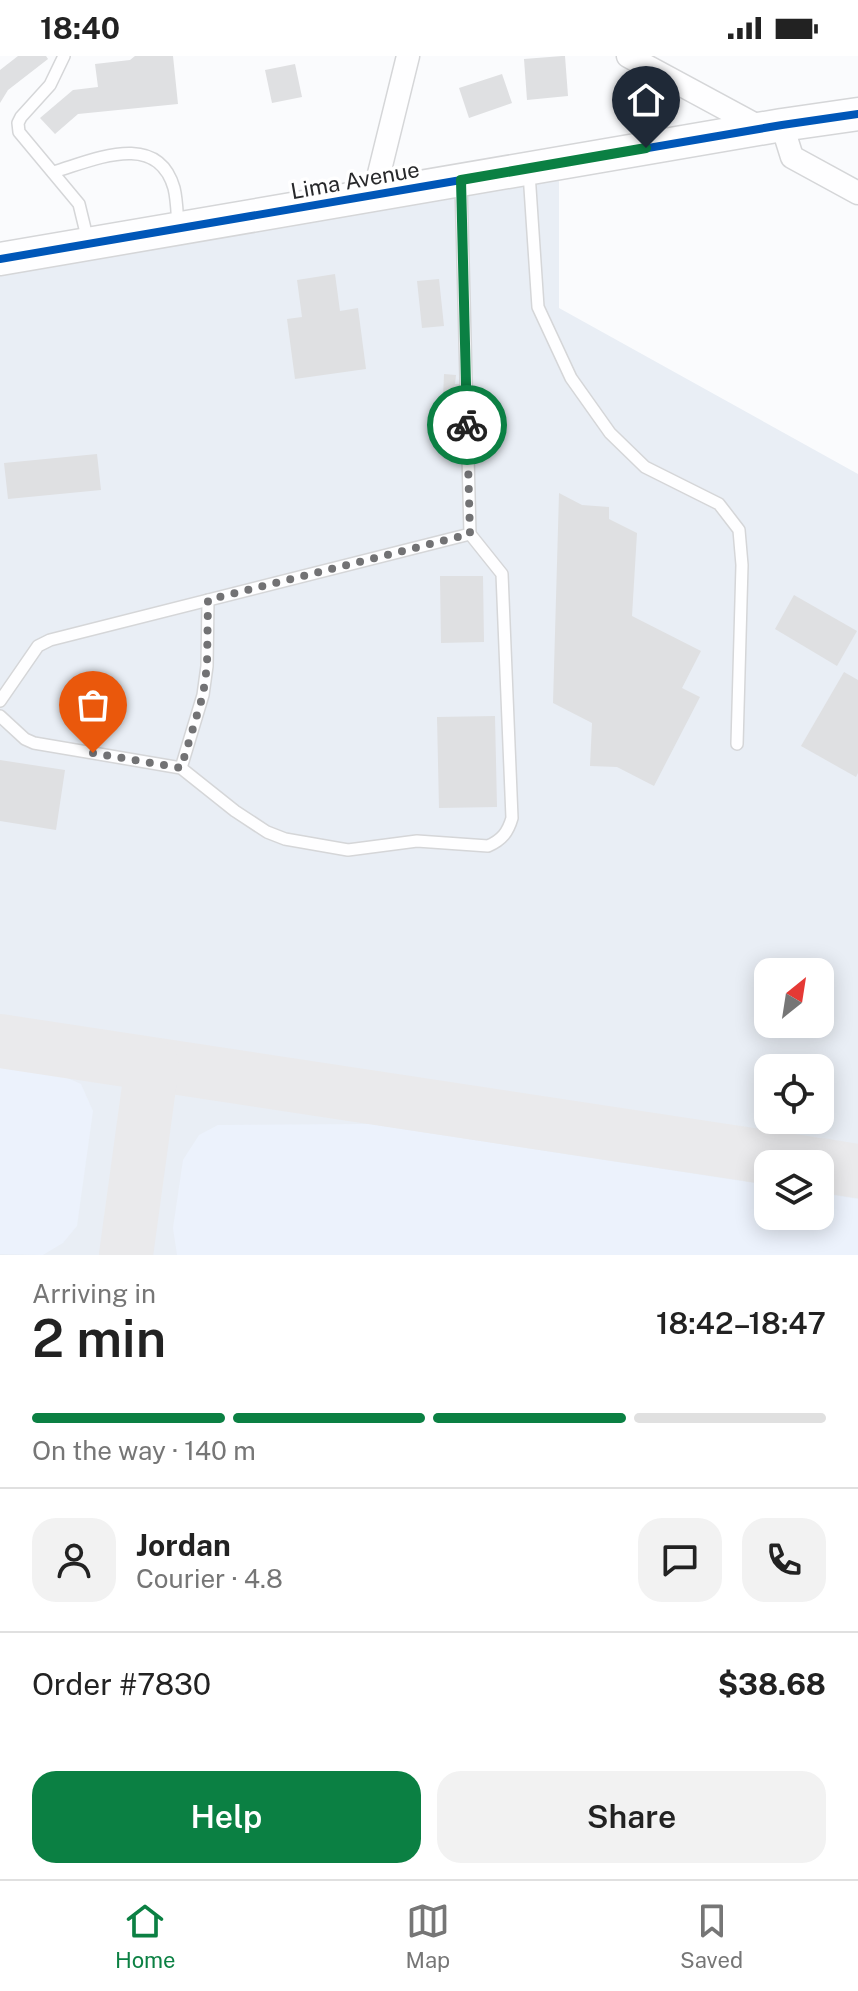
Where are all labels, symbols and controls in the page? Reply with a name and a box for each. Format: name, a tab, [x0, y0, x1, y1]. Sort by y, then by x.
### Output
text: 18:40	[40, 10, 120, 46]
pin	[612, 66, 680, 148]
icon: home	[624, 78, 668, 122]
street label: Lima Avenue	[289, 156, 421, 204]
courier	[427, 385, 507, 465]
icon: bike	[445, 403, 489, 447]
pin	[59, 671, 127, 753]
icon: bag	[71, 683, 115, 727]
north arrow	[754, 958, 834, 1038]
map controls	[754, 958, 834, 1230]
button: locate	[754, 1054, 834, 1134]
button: layers	[754, 1150, 834, 1230]
text: Arriving in	[32, 1278, 156, 1309]
text: 18:42–18:47	[656, 1305, 826, 1341]
text: 2 min	[32, 1308, 166, 1369]
text: On the way · 140 m	[32, 1435, 256, 1466]
button: person	[32, 1518, 116, 1602]
button: chat	[638, 1518, 722, 1602]
button: phone	[742, 1518, 826, 1602]
text: Jordan	[136, 1527, 231, 1563]
text: Courier · 4.8	[136, 1563, 283, 1594]
text: Order #7830	[32, 1666, 211, 1702]
text: $38.68	[718, 1666, 826, 1702]
button: Help	[32, 1771, 421, 1863]
button: Share	[437, 1771, 826, 1863]
tab: Home	[115, 1899, 176, 1973]
tab: Map	[406, 1899, 450, 1973]
tab: Saved	[680, 1899, 743, 1973]

